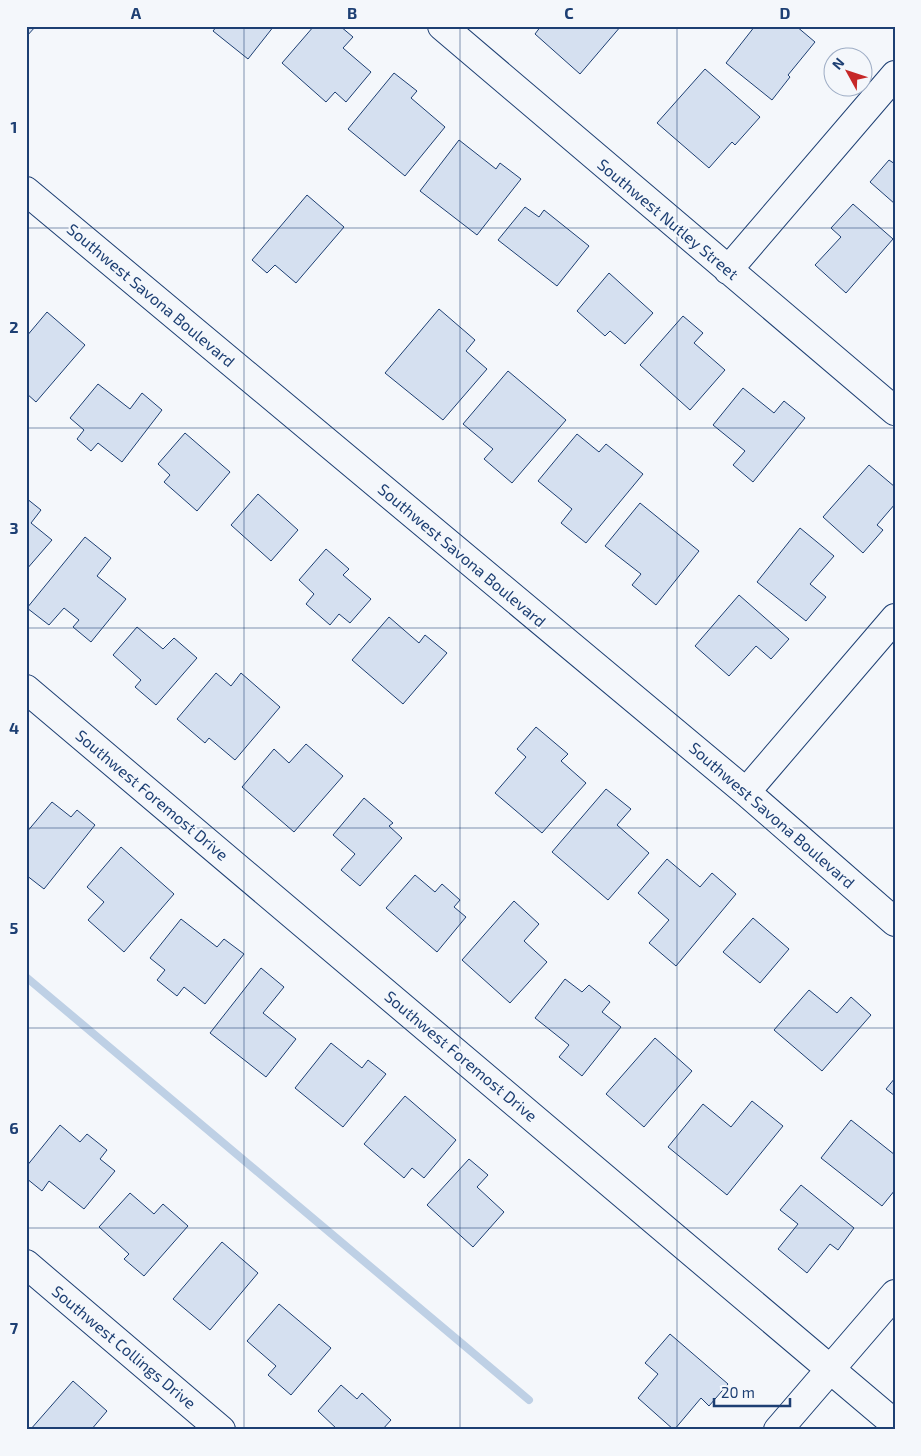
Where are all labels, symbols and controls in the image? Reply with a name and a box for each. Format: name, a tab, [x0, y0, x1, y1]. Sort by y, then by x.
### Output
text: A	[131, 3, 142, 22]
text: B	[347, 3, 357, 22]
text: C	[564, 3, 574, 22]
text: D	[780, 3, 791, 22]
north arrow	[824, 48, 874, 98]
text: N	[828, 54, 847, 73]
text: 1	[11, 117, 17, 136]
street label: Southwest Nutley Street	[594, 154, 743, 283]
street label: Southwest Savona Boulevard	[64, 219, 239, 370]
text: 2	[9, 317, 19, 336]
street label: Southwest Savona Boulevard	[375, 479, 550, 630]
text: 3	[9, 518, 19, 537]
text: 4	[9, 718, 19, 737]
street label: Southwest Foremost Drive	[72, 725, 232, 864]
street label: Southwest Savona Boulevard	[686, 738, 859, 892]
text: 5	[10, 918, 19, 937]
street label: Southwest Foremost Drive	[381, 986, 541, 1125]
text: 6	[9, 1118, 19, 1137]
street label: Southwest Collings Drive	[49, 1281, 200, 1412]
text: 7	[10, 1318, 19, 1337]
scale bar	[714, 1376, 790, 1408]
text: 20 m	[721, 1383, 755, 1401]

